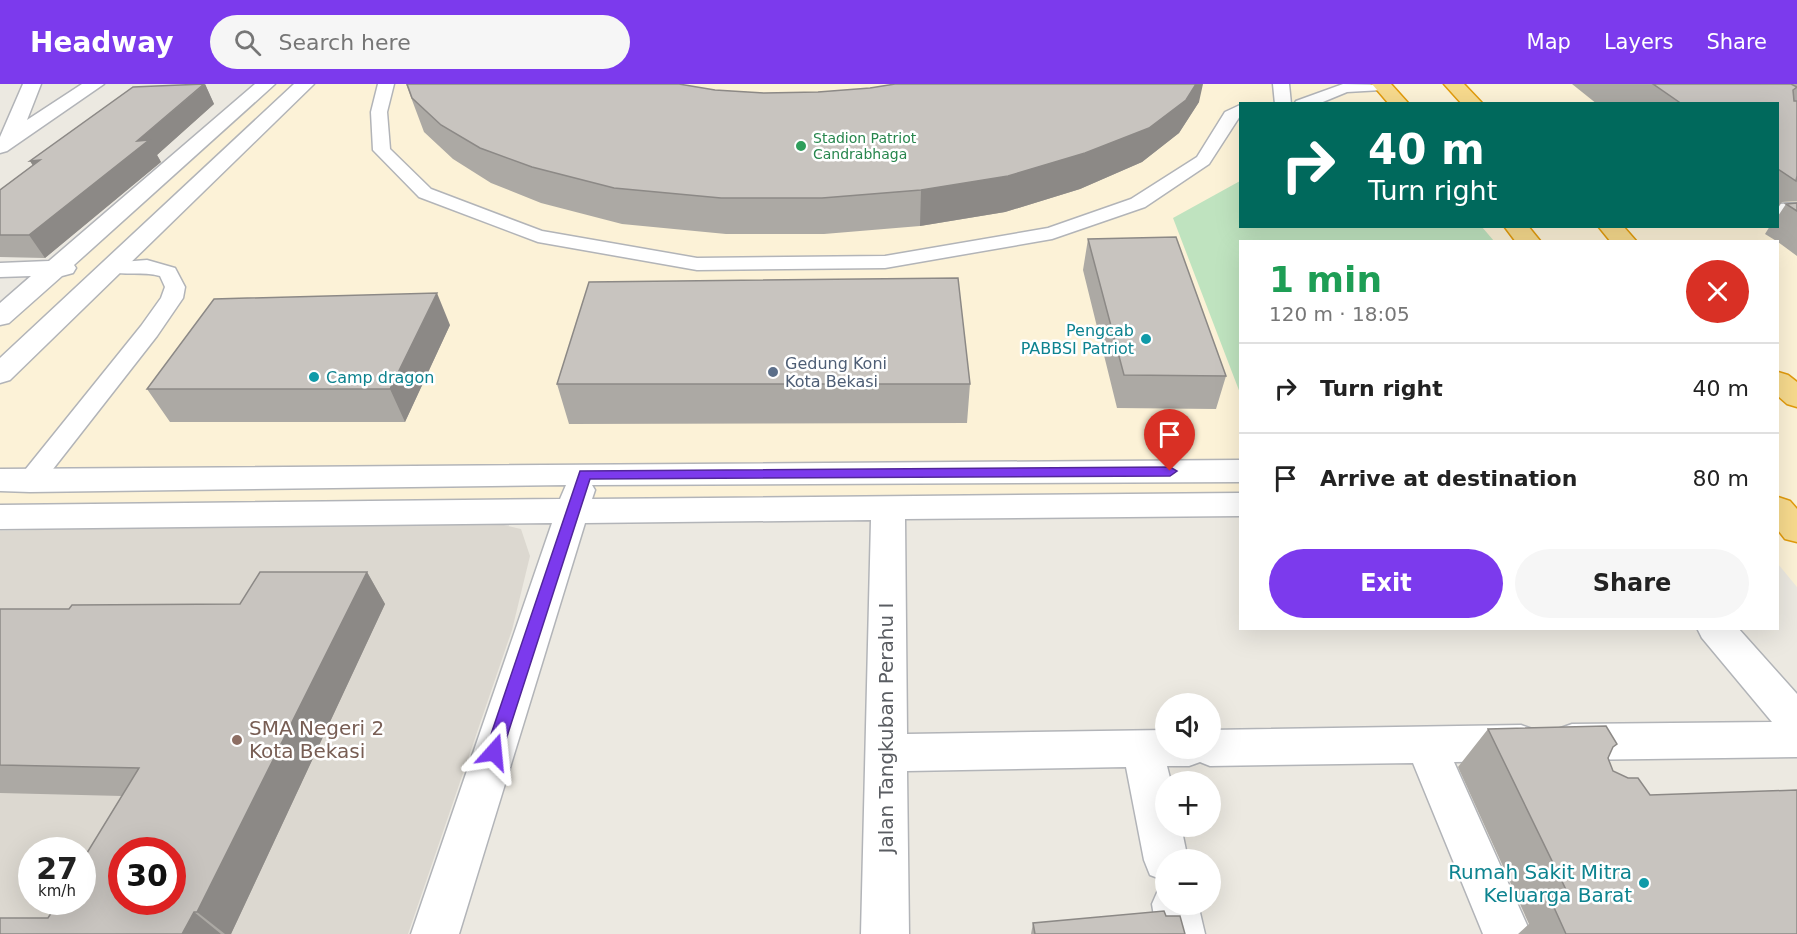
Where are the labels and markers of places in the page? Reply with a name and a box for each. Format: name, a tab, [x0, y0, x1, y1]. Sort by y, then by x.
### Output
place label: Stadion Patriot Candrabhaga	[813, 130, 917, 162]
marker: Stadion Patriot Candrabhaga	[794, 139, 808, 153]
place label: Pengcab PABBSI Patriot	[1021, 321, 1134, 358]
marker: Pengcab PABBSI Patriot	[1139, 332, 1153, 346]
place label: Gedung Koni Kota Bekasi	[785, 354, 887, 391]
marker: Gedung Koni Kota Bekasi	[766, 365, 780, 379]
place label: Camp dragon	[326, 368, 434, 387]
marker: Camp dragon	[307, 370, 321, 384]
pin	[1144, 409, 1195, 471]
place label: SMA Negeri 2 Kota Bekasi	[249, 716, 384, 763]
marker: SMA Negeri 2 Kota Bekasi	[230, 733, 244, 747]
place label: Rumah Sakit Mitra Keluarga Barat	[1448, 860, 1632, 907]
marker: Rumah Sakit Mitra Keluarga Barat	[1637, 876, 1651, 890]

